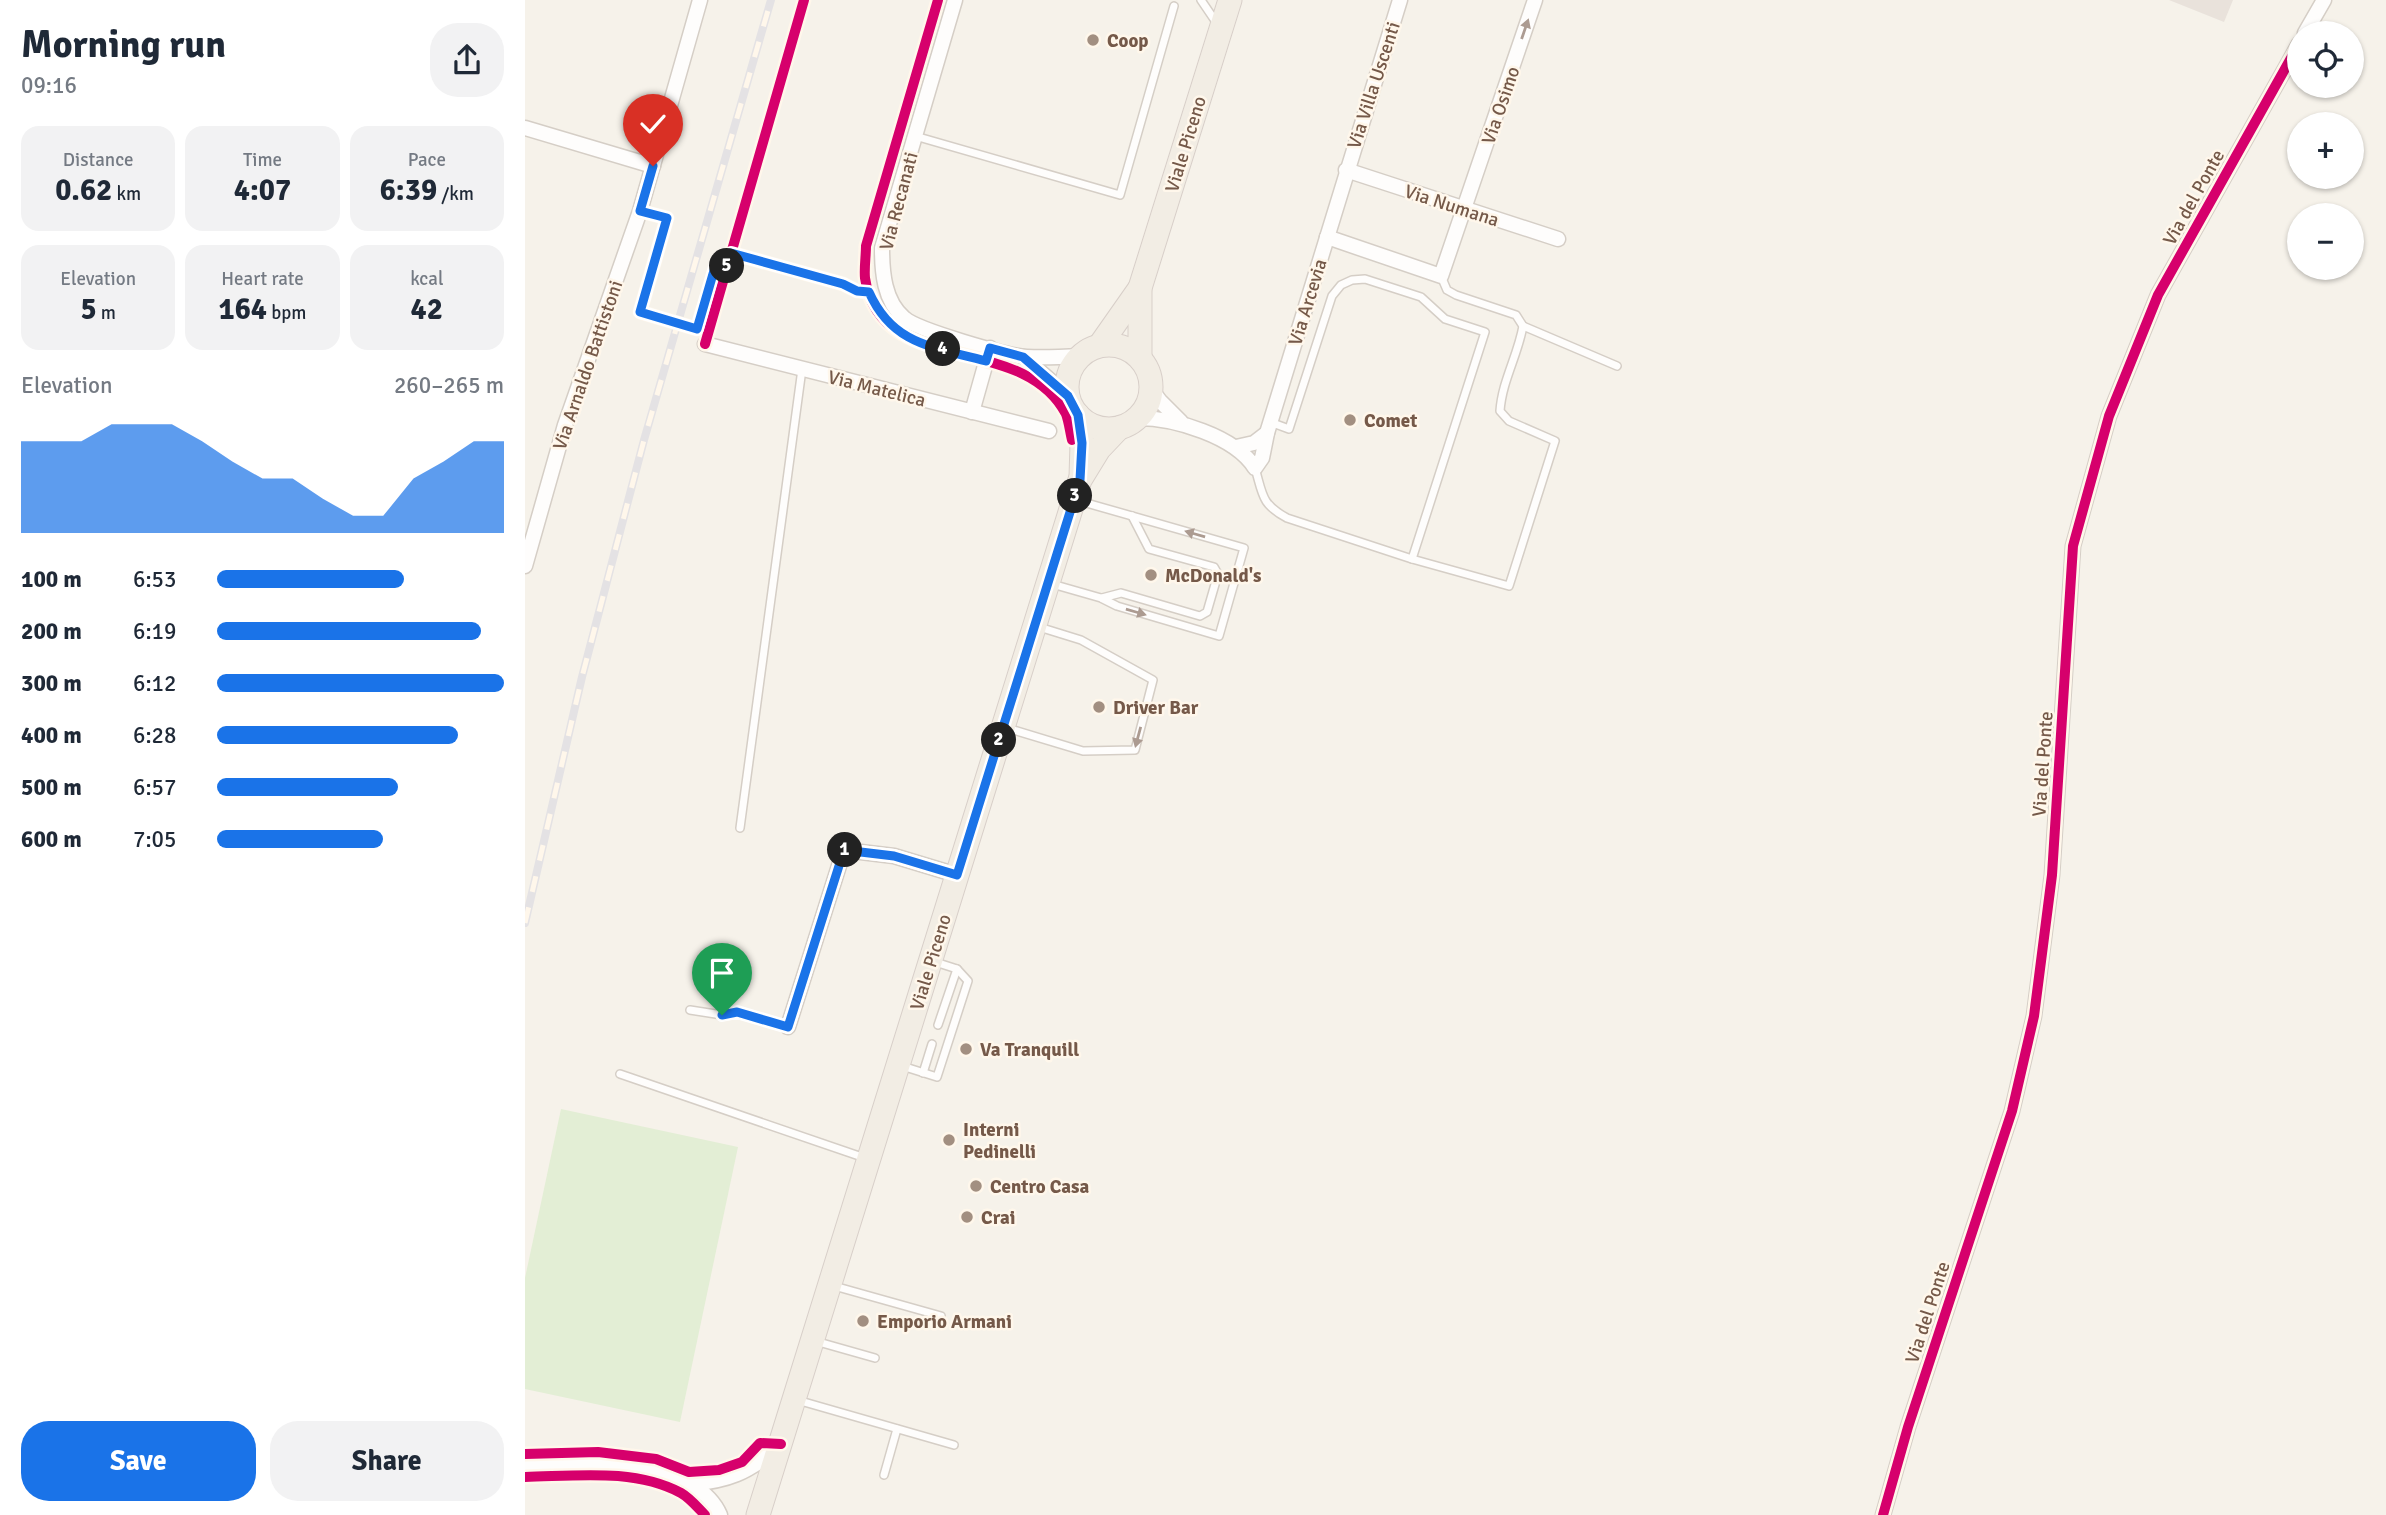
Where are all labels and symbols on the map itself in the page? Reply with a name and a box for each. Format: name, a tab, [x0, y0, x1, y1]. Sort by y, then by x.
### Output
street label: Via Villa Uscenti	[1342, 19, 1406, 152]
one-way arrow	[1520, 19, 1531, 40]
place label: Coop	[1107, 29, 1149, 53]
marker: Coop	[1085, 32, 1101, 48]
street label: Via Osimo	[1476, 63, 1525, 147]
street label: Viale Piceno	[1160, 93, 1212, 195]
pin	[623, 94, 683, 166]
street label: Via del Ponte	[2158, 145, 2230, 250]
street label: Via Recanati	[874, 149, 924, 253]
street label: Via Numana	[1401, 179, 1502, 233]
pin: 5	[709, 248, 745, 284]
street label: Via Arcevia	[1283, 256, 1333, 349]
street label: Via Arnaldo Battistoni	[548, 277, 628, 453]
pin: 4	[925, 332, 961, 366]
street label: Via Matelica	[825, 365, 928, 413]
place label: Comet	[1364, 409, 1417, 433]
marker: Comet	[1342, 412, 1358, 428]
pin: 3	[1057, 478, 1093, 514]
one-way arrow	[1184, 529, 1205, 539]
place label: McDonald's	[1165, 564, 1261, 588]
marker: McDonald's	[1143, 567, 1159, 583]
one-way arrow	[1126, 607, 1147, 617]
place label: Driver Bar	[1113, 696, 1199, 720]
marker: Driver Bar	[1091, 699, 1107, 715]
street label: Via del Ponte	[2027, 711, 2059, 818]
pin: 2	[981, 722, 1016, 758]
one-way arrow	[1132, 727, 1143, 749]
pin: 1	[827, 832, 863, 868]
street label: Viale Piceno	[905, 911, 957, 1013]
pin	[692, 943, 752, 1015]
place label: Va Tranquill	[980, 1038, 1079, 1062]
marker: Va Tranquill	[958, 1041, 974, 1057]
place label: Interni Pedinelli	[963, 1118, 1036, 1164]
marker: Interni Pedinelli	[941, 1132, 957, 1148]
place label: Centro Casa	[990, 1175, 1089, 1199]
marker: Centro Casa	[968, 1178, 984, 1194]
place label: Crai	[981, 1206, 1016, 1230]
marker: Crai	[959, 1209, 975, 1225]
street label: Via del Ponte	[1900, 1258, 1956, 1366]
place label: Emporio Armani	[877, 1310, 1012, 1334]
marker: Emporio Armani	[855, 1313, 871, 1329]

